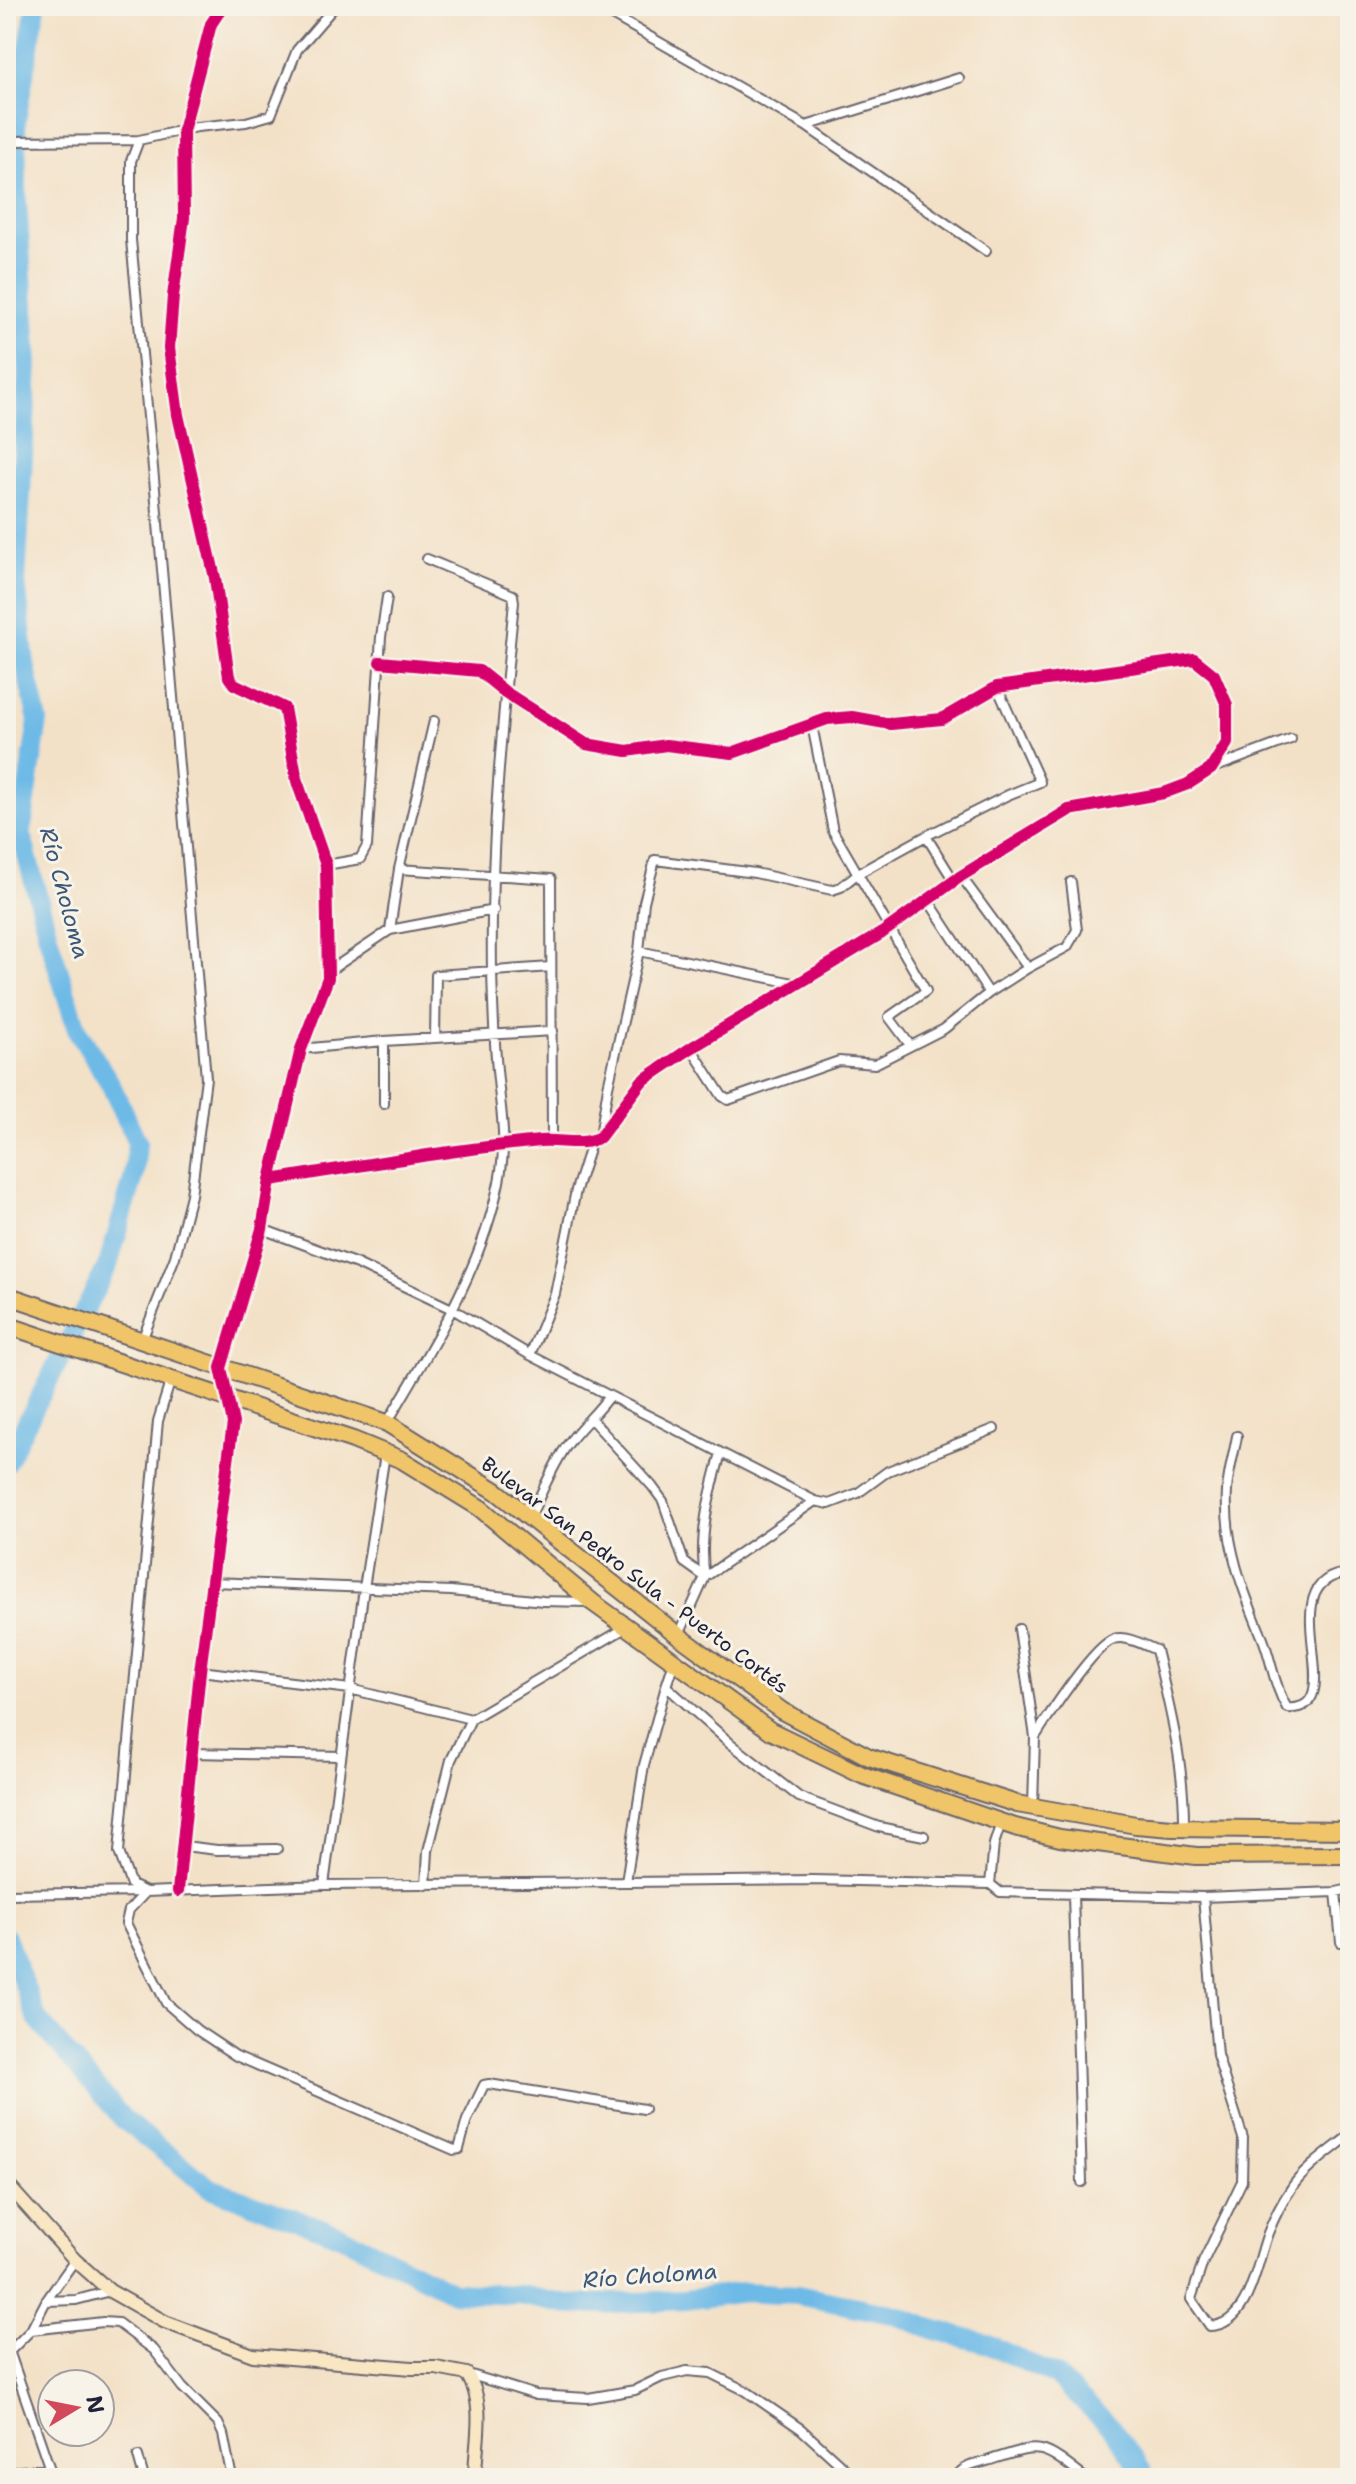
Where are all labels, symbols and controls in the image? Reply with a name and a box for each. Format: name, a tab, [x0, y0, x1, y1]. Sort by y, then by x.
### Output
water label: Río Choloma	[33, 824, 96, 962]
street label: Bulevar San Pedro Sula - Puerto Cortés	[476, 1451, 794, 1699]
water label: Río Choloma	[582, 2256, 718, 2295]
north arrow	[36, 2368, 116, 2448]
text: N	[79, 2394, 111, 2416]

